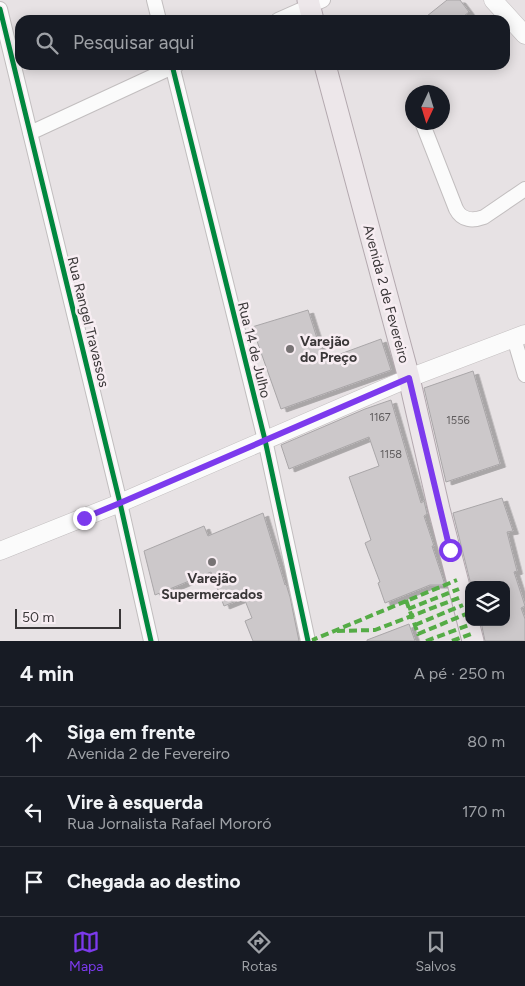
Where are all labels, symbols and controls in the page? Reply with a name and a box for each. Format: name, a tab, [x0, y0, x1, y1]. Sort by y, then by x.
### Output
search box	[15, 15, 510, 70]
icon: search	[33, 29, 61, 57]
text: Pesquisar aqui	[73, 31, 194, 54]
north arrow	[405, 85, 450, 130]
street label: Avenida 2 de Fevereiro	[359, 223, 413, 365]
street label: Rua Rangel Travassos	[64, 255, 112, 389]
street label: Rua 14 de Julho	[234, 300, 274, 400]
place label: Varejão do Preço	[300, 333, 357, 366]
marker: Varejão do Preço	[284, 343, 296, 355]
house number: 1167	[369, 411, 391, 424]
house number: 1556	[446, 414, 470, 427]
house number: 1158	[380, 448, 402, 461]
route end	[73, 507, 96, 530]
route start	[439, 539, 462, 562]
marker: Varejão Supermercados	[206, 556, 218, 568]
place label: Varejão Supermercados	[161, 570, 263, 603]
map controls	[465, 581, 510, 626]
button: layers	[465, 581, 510, 626]
scale bar	[15, 606, 121, 629]
text: 50 m	[22, 609, 54, 626]
text: 4 min	[20, 661, 74, 686]
text: A pé · 250 m	[414, 664, 505, 683]
text: Siga em frente	[67, 721, 195, 744]
icon: ahead	[20, 728, 48, 756]
text: 80 m	[467, 732, 505, 751]
text: Avenida 2 de Fevereiro	[67, 744, 230, 763]
text: Vire à esquerda	[67, 791, 203, 814]
icon: left	[20, 798, 48, 826]
text: 170 m	[462, 802, 505, 821]
text: Rua Jornalista Rafael Mororó	[67, 814, 271, 833]
icon: arrive	[20, 868, 48, 896]
text: Chegada ao destino	[67, 870, 240, 893]
tab: Mapa	[69, 928, 103, 975]
tab: Rotas	[242, 928, 277, 975]
tab: Salvos	[415, 928, 456, 975]

